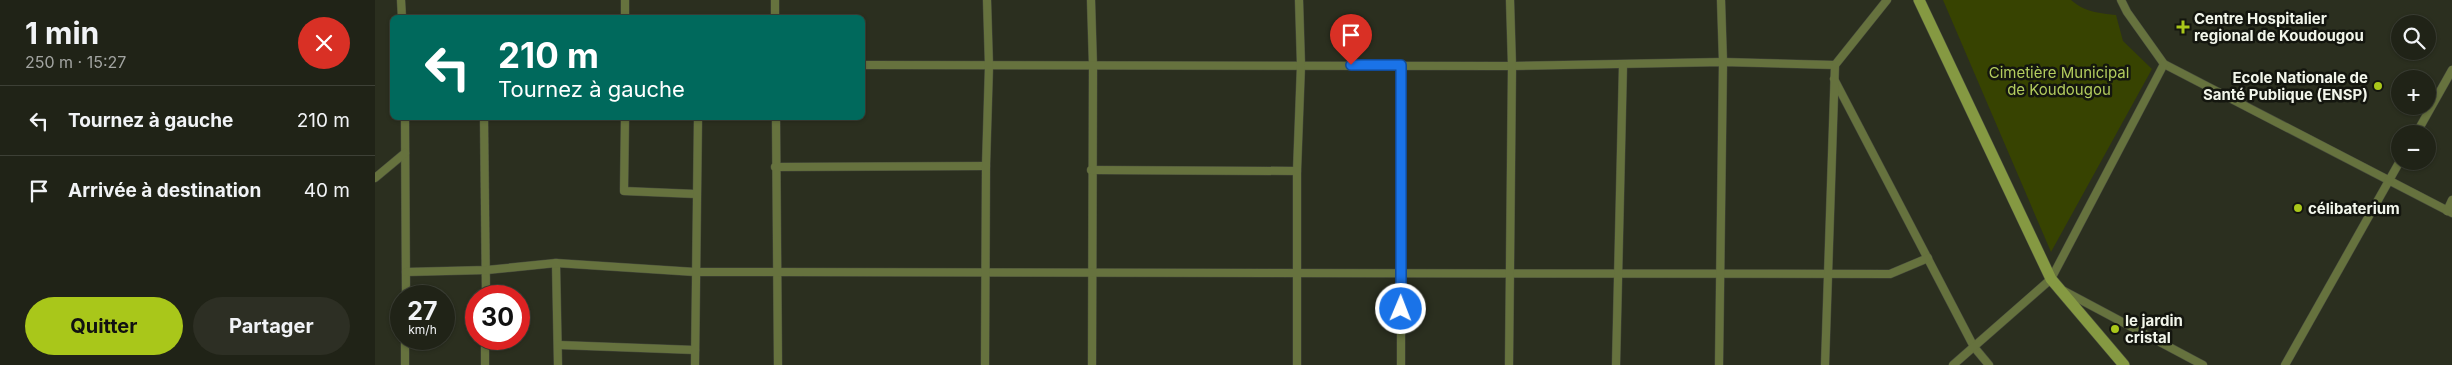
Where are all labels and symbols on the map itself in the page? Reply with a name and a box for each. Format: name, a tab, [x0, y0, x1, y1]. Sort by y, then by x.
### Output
place label: Centre Hospitalier regional de Koudougou	[2194, 9, 2364, 45]
pin	[1330, 14, 1372, 65]
marker: Centre Hospitalier regional de Koudougou	[2176, 20, 2190, 34]
park label: Cimetière Municipal de Koudougou	[1989, 63, 2129, 99]
place label: Ecole Nationale de Santé Publique (ENSP)	[2203, 68, 2368, 104]
marker: Ecole Nationale de Santé Publique (ENSP)	[2372, 80, 2384, 92]
place label: célibaterium	[2308, 199, 2400, 218]
marker: célibaterium	[2292, 202, 2304, 214]
position arrow	[1374, 282, 1426, 334]
speed limit sign: 30	[465, 285, 530, 350]
place label: le jardin cristal	[2125, 311, 2183, 347]
marker: le jardin cristal	[2109, 323, 2121, 335]

